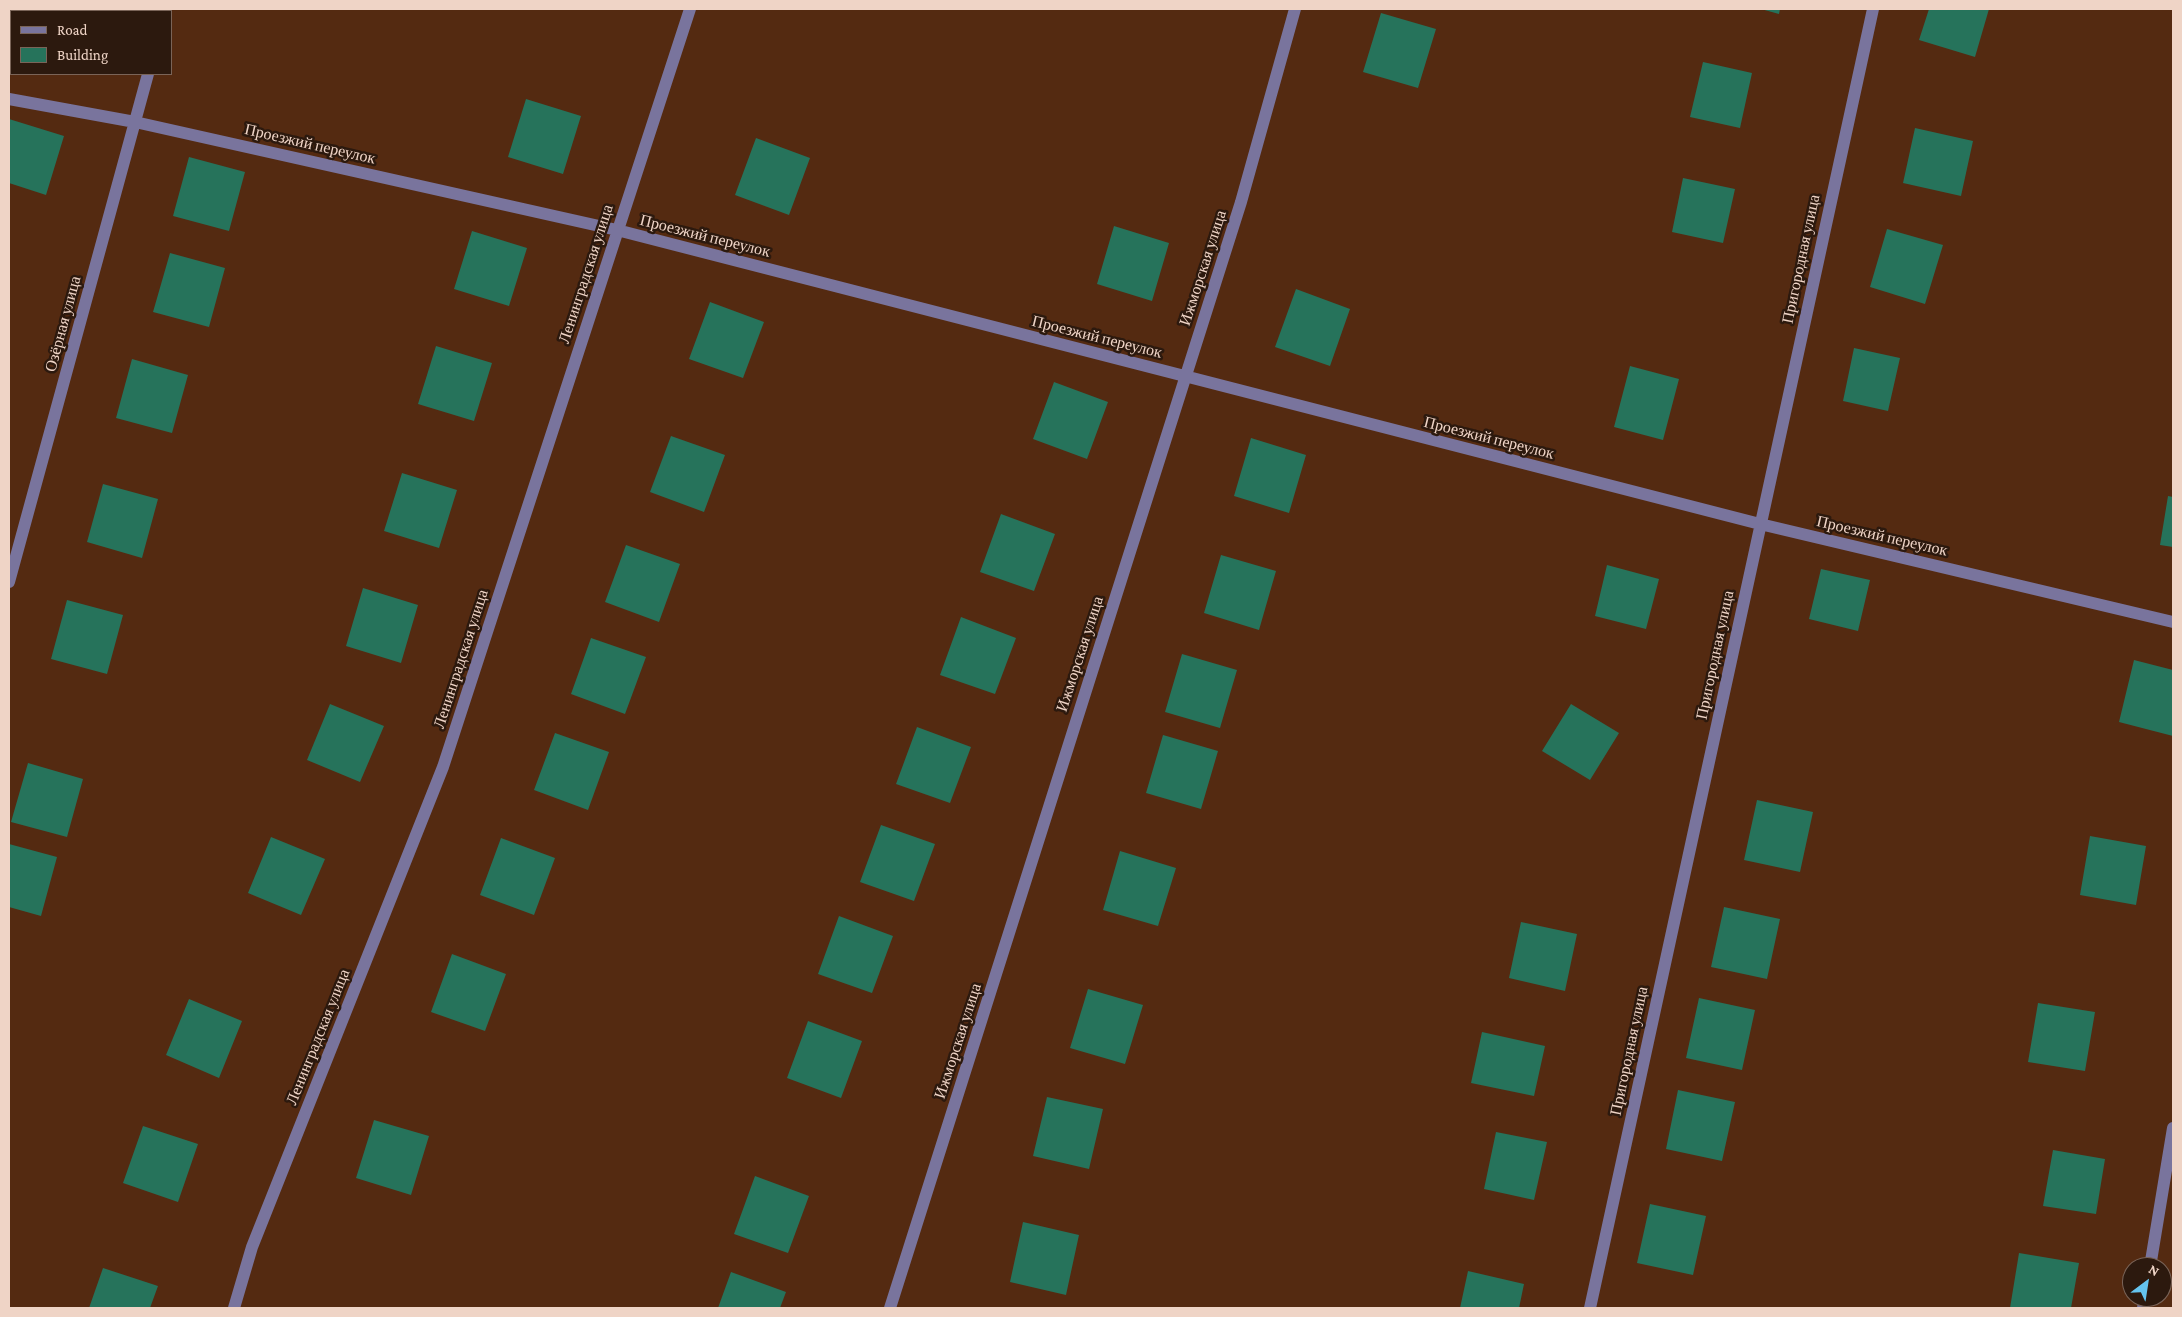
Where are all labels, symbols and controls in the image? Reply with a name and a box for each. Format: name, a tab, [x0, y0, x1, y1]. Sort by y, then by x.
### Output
legend	[10, 10, 172, 75]
text: Road	[57, 22, 87, 38]
text: Building	[57, 47, 108, 63]
street label: Проезжий переулок	[243, 120, 377, 168]
street label: Пригородная улица	[1778, 193, 1824, 325]
street label: Ленинградская улица	[554, 202, 618, 346]
street label: Ижморская улица	[1175, 208, 1231, 328]
street label: Проезжий переулок	[638, 211, 772, 261]
street label: Озёрная улица	[41, 274, 85, 374]
street label: Проезжий переулок	[1030, 312, 1164, 362]
street label: Проезжий переулок	[1422, 413, 1556, 463]
street label: Проезжий переулок	[1815, 512, 1949, 560]
street label: Ленинградская улица	[429, 587, 493, 731]
street label: Пригородная улица	[1692, 589, 1738, 721]
street label: Ижморская улица	[1052, 594, 1108, 714]
street label: Ленинградская улица	[282, 966, 354, 1108]
street label: Ижморская улица	[930, 981, 986, 1101]
street label: Пригородная улица	[1606, 985, 1652, 1117]
north arrow	[2122, 1257, 2172, 1307]
text: N	[2146, 1261, 2162, 1279]

